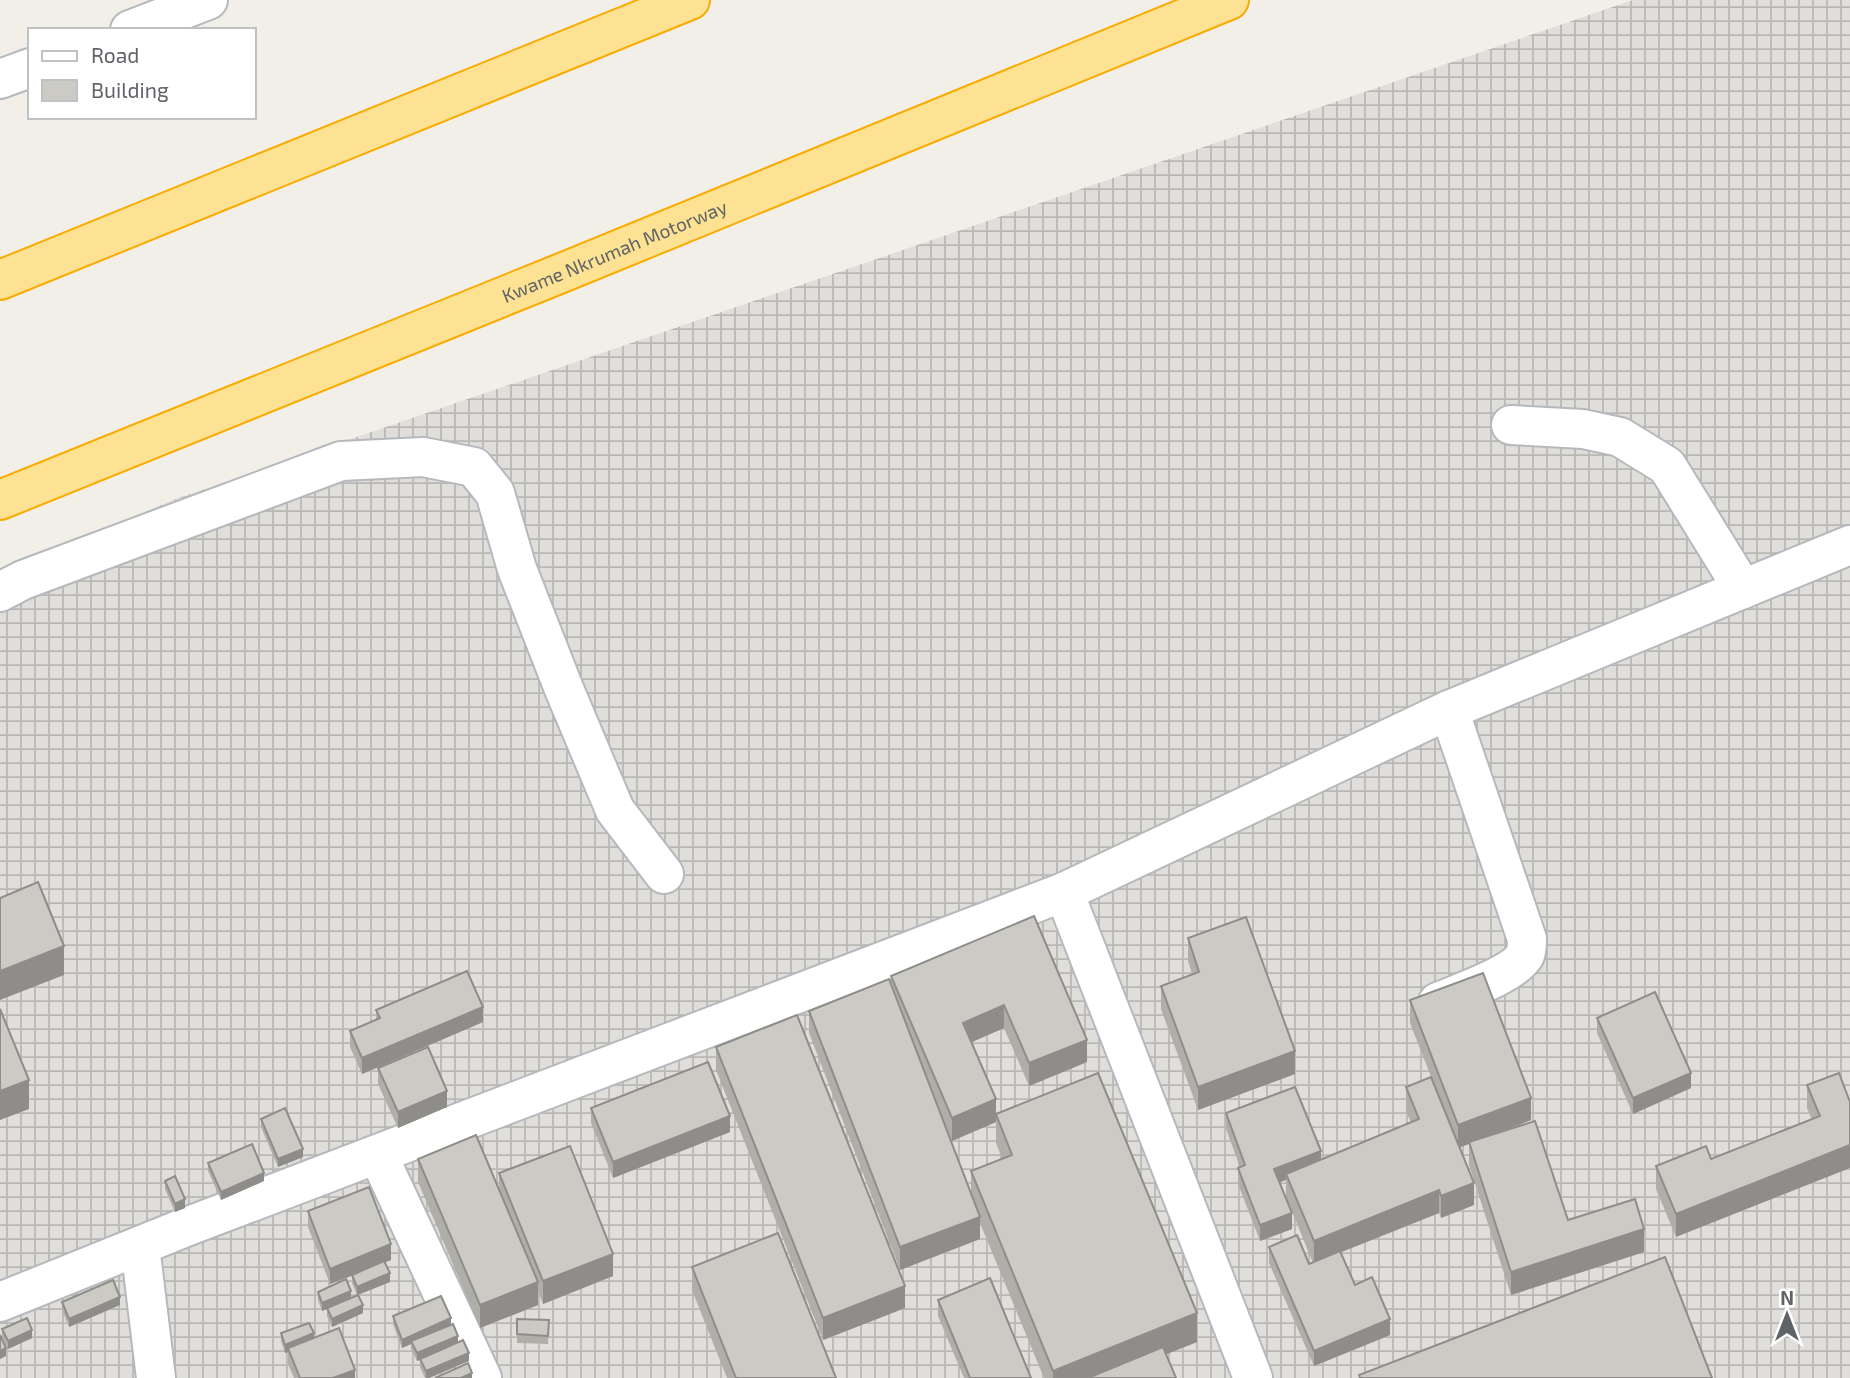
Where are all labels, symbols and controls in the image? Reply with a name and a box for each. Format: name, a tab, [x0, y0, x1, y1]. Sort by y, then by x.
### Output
legend	[28, 28, 256, 119]
text: Road	[91, 42, 139, 67]
text: Building	[91, 77, 169, 102]
street label: Kwame Nkrumah Motorway	[498, 195, 730, 307]
north arrow	[1752, 1280, 1822, 1350]
text: N	[1780, 1286, 1794, 1309]

